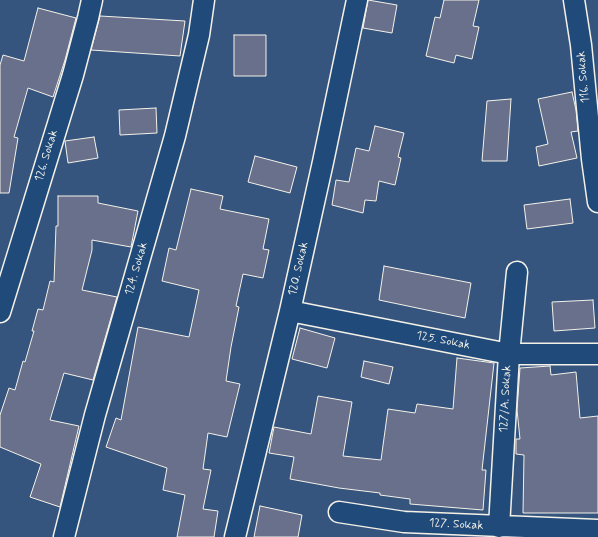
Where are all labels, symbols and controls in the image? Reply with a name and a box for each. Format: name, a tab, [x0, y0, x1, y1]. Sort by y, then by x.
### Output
street label: 116. Sokak	[575, 50, 593, 104]
street label: 126. Sokak	[32, 128, 62, 184]
street label: 124. Sokak	[123, 241, 151, 297]
street label: 120. Sokak	[286, 241, 312, 297]
street label: 125. Sokak	[415, 329, 471, 353]
street label: 127/A. Sokak	[497, 365, 515, 433]
street label: 127. Sokak	[428, 516, 484, 534]

